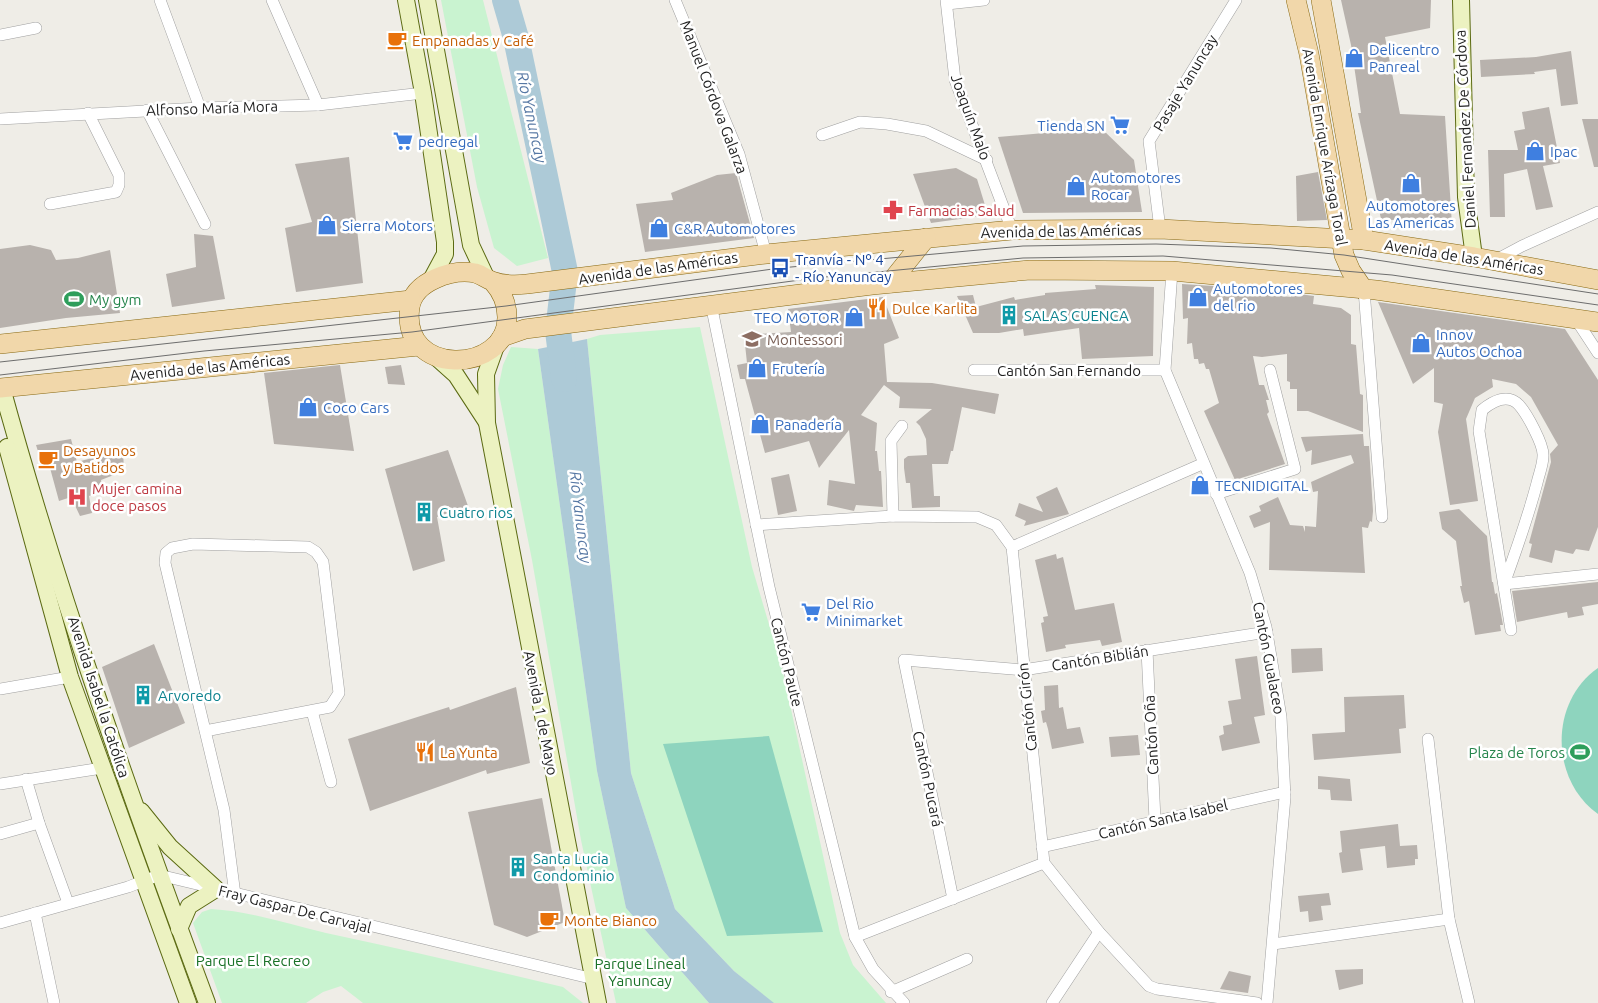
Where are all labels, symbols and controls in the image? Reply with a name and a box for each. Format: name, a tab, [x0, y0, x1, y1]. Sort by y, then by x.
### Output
street label: Manuel Córdova Galarza	[677, 18, 751, 176]
cafe icon: Empanadas y Café	[386, 29, 408, 51]
street label: Daniel Fernandez De Córdova	[1451, 29, 1479, 229]
place label: Empanadas y Café	[412, 32, 534, 49]
street label: Pasaje Yanuncay	[1150, 32, 1220, 134]
place label: Delicentro Panreal	[1369, 41, 1440, 75]
street label: Avenida Enrique Arízaga Toral	[1299, 47, 1351, 247]
shop icon: Delicentro Panreal	[1343, 47, 1365, 69]
water label: Río Yanuncay	[514, 70, 551, 165]
street label: Joaquín Malo	[948, 72, 994, 162]
street label: Alfonso María Mora	[146, 97, 278, 119]
supermarket icon: Tienda SN	[1109, 114, 1131, 136]
place label: Tienda SN	[1037, 117, 1105, 134]
supermarket icon: pedregal	[392, 130, 414, 152]
place label: pedregal	[418, 133, 478, 150]
shop icon: Ipac	[1524, 140, 1546, 162]
place label: Ipac	[1550, 143, 1577, 160]
place label: Automotores Rocar	[1091, 169, 1181, 203]
shop icon: Automotores Las Americas	[1400, 172, 1422, 194]
shop icon: Automotores Rocar	[1065, 175, 1087, 197]
place label: Automotores Las Americas	[1366, 197, 1456, 231]
pharmacy icon: Farmacias Salud	[882, 199, 904, 221]
place label: Farmacias Salud	[908, 202, 1015, 219]
shop icon: Sierra Motors	[316, 214, 338, 236]
place label: Sierra Motors	[342, 217, 433, 234]
shop icon: C&R Automotores	[648, 217, 670, 239]
place label: C&R Automotores	[674, 220, 796, 237]
street label: Avenida de las Américas	[980, 221, 1142, 241]
street label: Avenida de las Américas	[1383, 236, 1545, 278]
street label: Avenida de las Américas	[577, 248, 739, 288]
place label: Tranvía - Nº 4 - Río Yanuncay	[795, 251, 891, 285]
bus stop icon: Tranvía - Nº 4 - Río Yanuncay	[769, 257, 791, 279]
place label: Automotores del rio	[1213, 280, 1303, 314]
shop icon: Automotores del rio	[1187, 286, 1209, 308]
sports icon: My gym	[63, 288, 85, 310]
place label: My gym	[89, 291, 141, 308]
restaurant icon: Dulce Karlita	[866, 297, 888, 319]
place label: Dulce Karlita	[892, 300, 977, 317]
building icon: SALAS CUENCA	[998, 304, 1020, 326]
shop icon: TEO MOTOR	[843, 306, 865, 328]
place label: SALAS CUENCA	[1024, 307, 1129, 324]
place label: TEO MOTOR	[754, 309, 839, 326]
place label: Innov Autos Ochoa	[1436, 326, 1523, 360]
school or university icon: Montessori	[741, 328, 763, 350]
place label: Montessori	[767, 331, 843, 348]
shop icon: Innov Autos Ochoa	[1410, 332, 1432, 354]
street label: Avenida de las Américas	[129, 350, 291, 384]
shop icon: Frutería	[746, 357, 768, 379]
place label: Frutería	[772, 360, 825, 377]
street label: Cantón San Fernando	[997, 362, 1141, 379]
shop icon: Coco Cars	[297, 396, 319, 418]
place label: Coco Cars	[323, 399, 389, 416]
shop icon: Panadería	[749, 413, 771, 435]
place label: Panadería	[775, 416, 842, 433]
place label: Desayunos y Batidos	[63, 442, 136, 476]
cafe icon: Desayunos y Batidos	[37, 448, 59, 470]
water label: Río Yanuncay	[566, 470, 596, 565]
shop icon: TECNIDIGITAL	[1189, 474, 1211, 496]
place label: TECNIDIGITAL	[1215, 477, 1309, 494]
place label: Mujer camina doce pasos	[92, 480, 182, 514]
hospital icon: Mujer camina doce pasos	[66, 486, 88, 508]
building icon: Cuatro rios	[413, 501, 435, 523]
place label: Cuatro rios	[439, 504, 513, 521]
place label: Del Rio Minimarket	[826, 595, 903, 629]
street label: Cantón Gualaceo	[1250, 600, 1288, 716]
supermarket icon: Del Rio Minimarket	[800, 601, 822, 623]
street label: Avenida Isabel la Católica	[65, 614, 133, 780]
street label: Cantón Paute	[768, 616, 806, 708]
street label: Cantón Biblián	[1050, 642, 1150, 674]
street label: Avenida 1 de Mayo	[521, 649, 561, 777]
street label: Cantón Girón	[1014, 662, 1040, 752]
building icon: Arvoredo	[132, 684, 154, 706]
place label: Arvoredo	[158, 687, 221, 704]
street label: Cantón Oña	[1140, 695, 1162, 775]
street label: Cantón Pucará	[910, 729, 946, 829]
restaurant icon: La Yunta	[414, 741, 436, 763]
sports icon: Plaza de Toros	[1569, 741, 1591, 763]
place label: La Yunta	[440, 744, 498, 761]
place label: Plaza de Toros	[1469, 744, 1565, 761]
street label: Cantón Santa Isabel	[1097, 796, 1229, 842]
place label: Santa Lucia Condominio	[533, 850, 615, 884]
building icon: Santa Lucia Condominio	[507, 856, 529, 878]
street label: Fray Gaspar De Carvajal	[217, 882, 373, 936]
cafe icon: Monte Bianco	[538, 909, 560, 931]
place label: Monte Bianco	[564, 912, 657, 929]
park label: Parque El Recreo	[196, 952, 310, 969]
park label: Parque Lineal Yanuncay	[594, 955, 686, 989]

